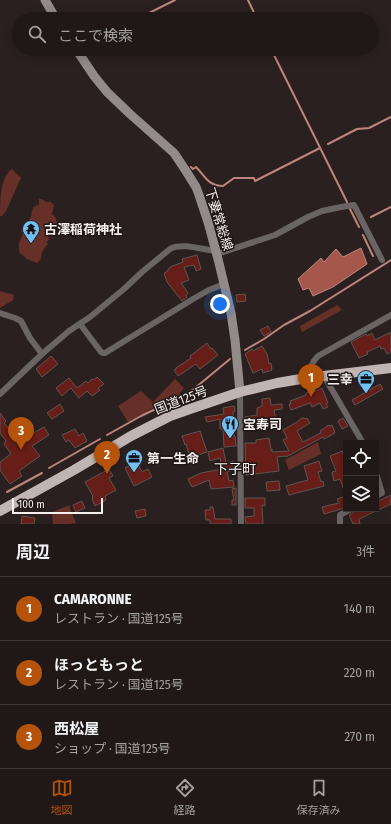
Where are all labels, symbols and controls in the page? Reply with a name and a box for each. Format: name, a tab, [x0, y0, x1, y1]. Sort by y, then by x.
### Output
search box	[12, 12, 379, 56]
icon: search	[26, 23, 48, 45]
text: ここで検索	[58, 27, 133, 45]
street label: 下妻常総線	[202, 186, 236, 252]
temple icon: 古澤稲荷神社	[21, 219, 41, 244]
place label: 古澤稲荷神社	[44, 222, 122, 237]
your location	[210, 294, 230, 314]
pin: 1	[298, 364, 324, 397]
office icon: 三幸	[356, 369, 376, 394]
place label: 三幸	[327, 372, 353, 387]
street label: 国道125号	[152, 383, 210, 417]
restaurant icon: 宝寿司	[220, 414, 240, 439]
pin: 3	[8, 417, 34, 450]
place label: 宝寿司	[243, 417, 282, 432]
map controls	[343, 440, 379, 512]
button: locate	[343, 440, 379, 476]
pin: 2	[94, 441, 120, 474]
office icon: 第一生命	[124, 448, 144, 473]
place label: 第一生命	[147, 451, 199, 466]
district label: 下子町	[214, 461, 256, 478]
button: layers	[343, 476, 379, 512]
scale bar	[12, 496, 103, 515]
text: 100 m	[18, 498, 45, 511]
text: 周辺	[16, 542, 50, 563]
text: 3件	[356, 544, 375, 559]
text: CAMARONNE	[54, 590, 132, 608]
text: 1	[26, 601, 32, 616]
text: 140 m	[344, 601, 375, 616]
text: レストラン · 国道125号	[54, 611, 184, 626]
text: ほっともっと	[54, 656, 144, 674]
text: 2	[26, 665, 32, 680]
text: 220 m	[344, 665, 375, 680]
text: レストラン · 国道125号	[54, 677, 184, 692]
text: 西松屋	[54, 720, 99, 738]
text: 3	[26, 729, 32, 744]
text: 270 m	[344, 729, 375, 744]
text: ショップ · 国道125号	[54, 741, 171, 756]
tab: 地図	[51, 777, 73, 817]
tab: 経路	[174, 777, 196, 817]
tab: 保存済み	[297, 777, 341, 817]

